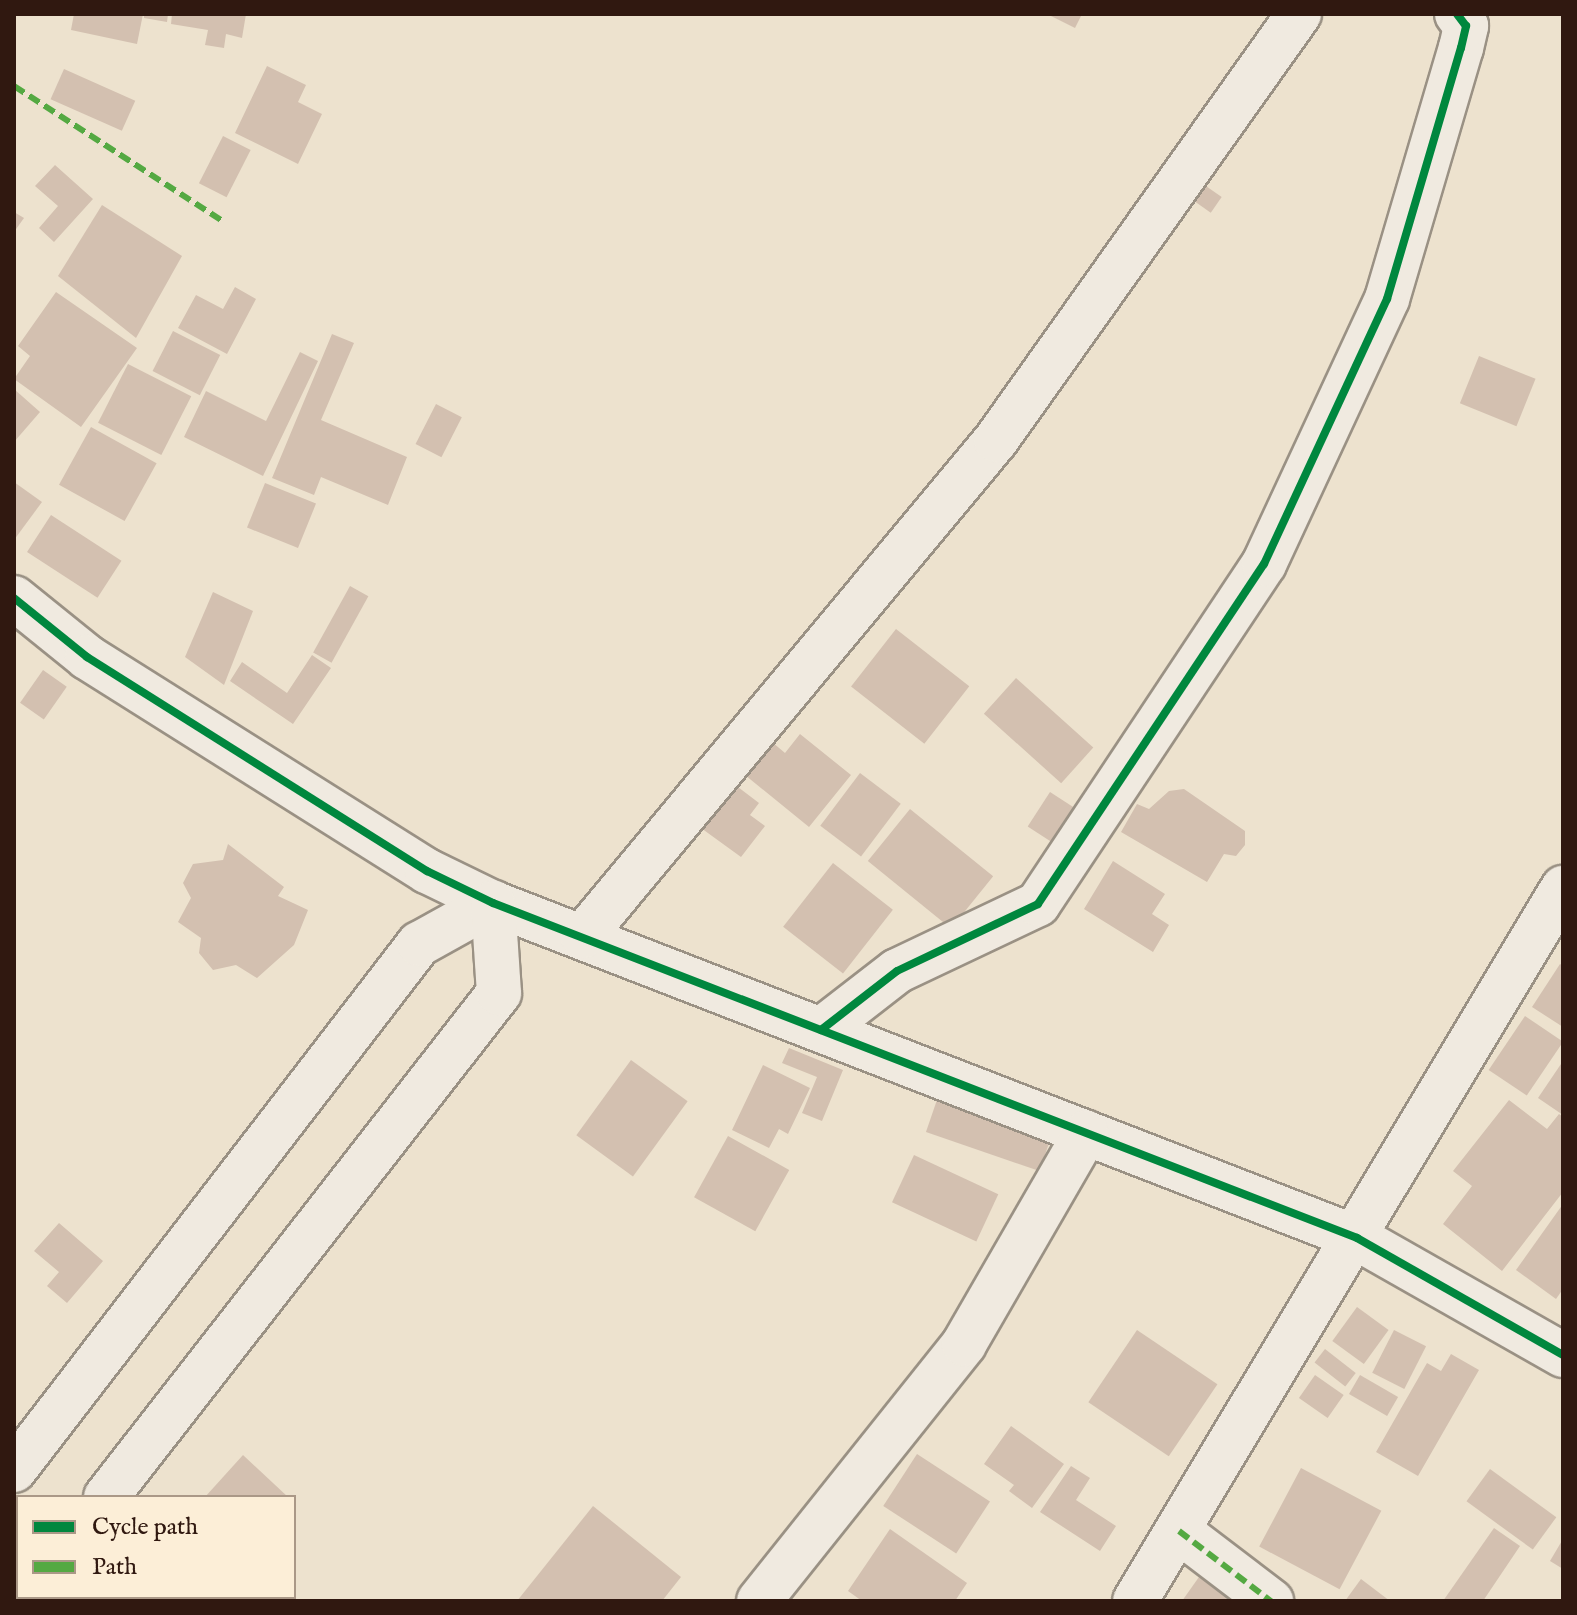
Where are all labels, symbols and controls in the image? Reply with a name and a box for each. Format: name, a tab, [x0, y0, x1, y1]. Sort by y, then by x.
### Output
legend	[16, 1495, 296, 1599]
text: Cycle path	[92, 1512, 198, 1543]
text: Path	[92, 1552, 137, 1583]

